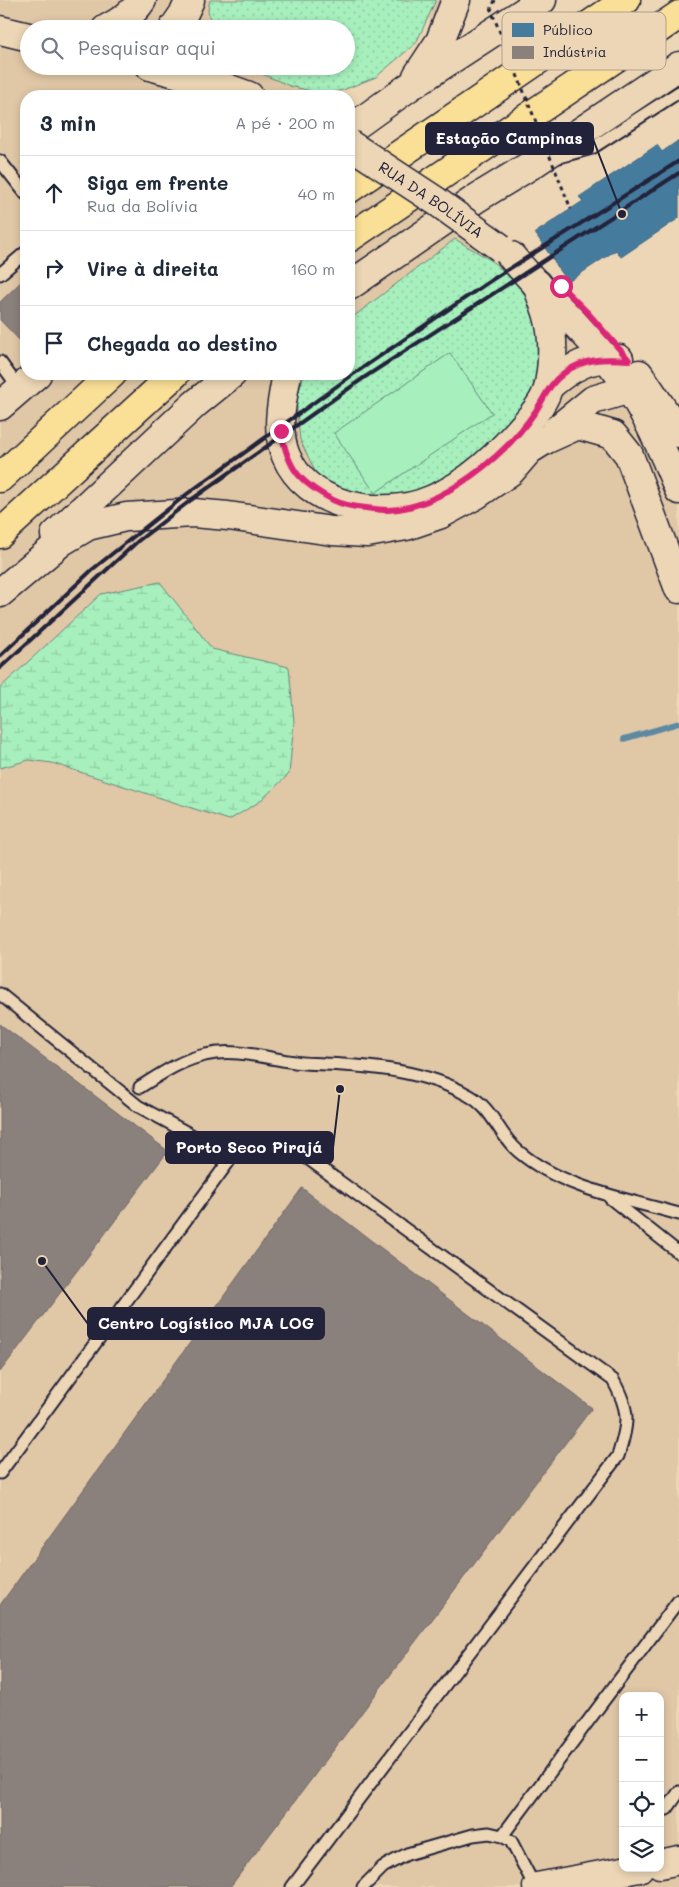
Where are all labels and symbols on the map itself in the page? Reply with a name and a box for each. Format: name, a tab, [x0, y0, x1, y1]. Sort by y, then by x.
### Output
legend	[502, 12, 666, 70]
text: Público	[543, 20, 592, 39]
text: Indústria	[543, 42, 606, 61]
callout: Estação Campinas	[426, 123, 593, 154]
text: Estação Campinas	[435, 127, 583, 148]
street label: RUA DA BOLÍVIA	[375, 156, 488, 242]
route start	[550, 275, 573, 298]
route end	[270, 420, 293, 443]
callout: Porto Seco Pirajá	[166, 1132, 333, 1163]
text: Porto Seco Pirajá	[176, 1136, 322, 1157]
callout: Centro Logístico MJA LOG	[88, 1308, 324, 1339]
text: Centro Logístico MJA LOG	[98, 1312, 314, 1333]

